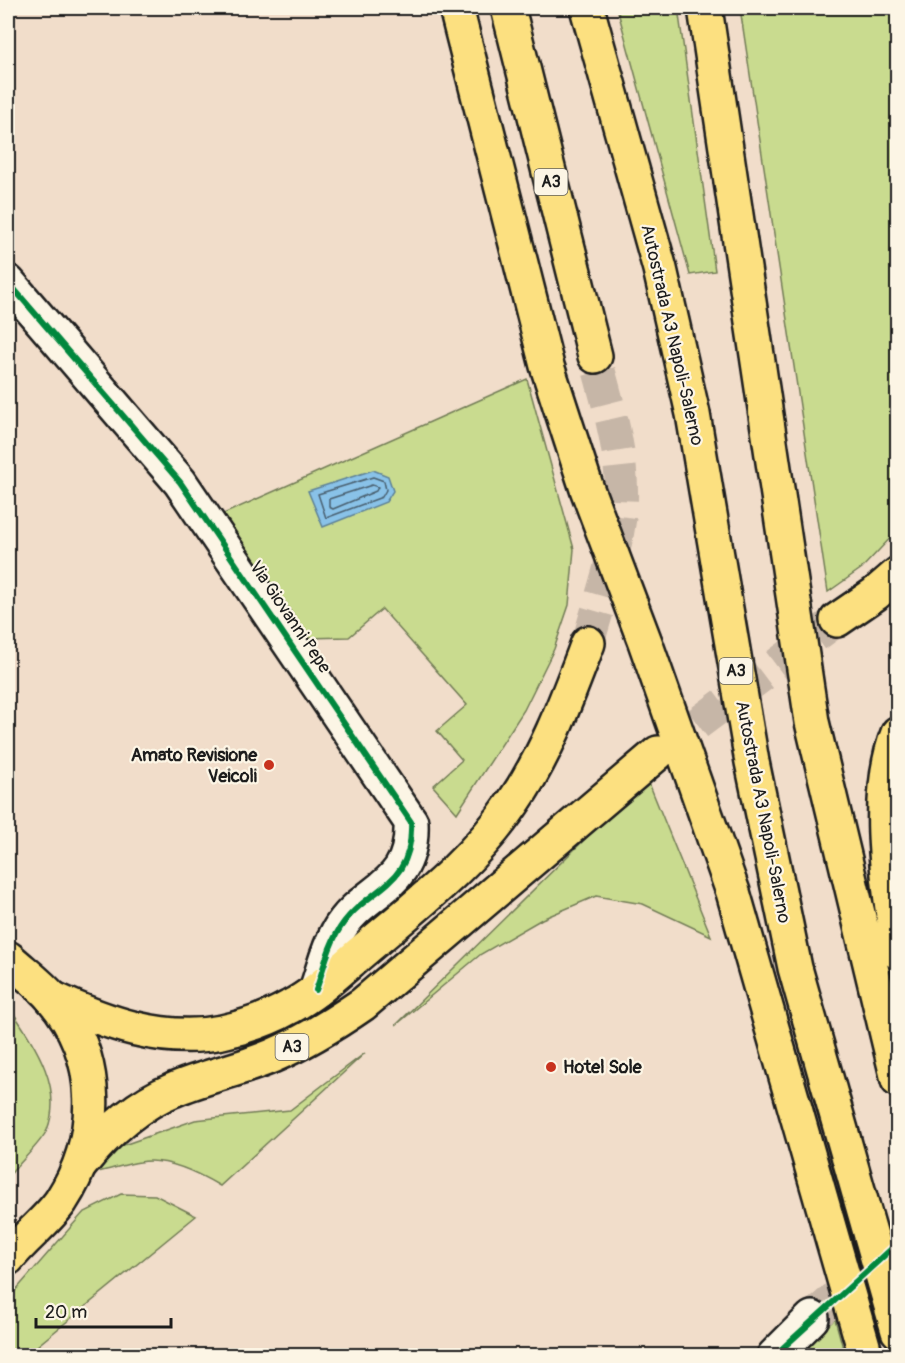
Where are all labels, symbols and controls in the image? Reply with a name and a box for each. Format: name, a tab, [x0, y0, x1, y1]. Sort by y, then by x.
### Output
road number: A3	[534, 169, 568, 195]
street label: Autostrada A3 Napoli-Salerno	[635, 222, 709, 448]
street label: Via Giovanni Pepe	[244, 556, 336, 678]
road number: A3	[720, 658, 752, 684]
street label: Autostrada A3 Napoli-Salerno	[730, 699, 796, 926]
place label: Amato Revisione Veicoli	[131, 744, 258, 788]
marker: Amato Revisione Veicoli	[262, 758, 276, 772]
road number: A3	[276, 1034, 308, 1060]
place label: Hotel Sole	[563, 1056, 643, 1079]
marker: Hotel Sole	[544, 1060, 558, 1074]
scale bar	[36, 1291, 171, 1329]
text: 20 m	[45, 1301, 87, 1324]

